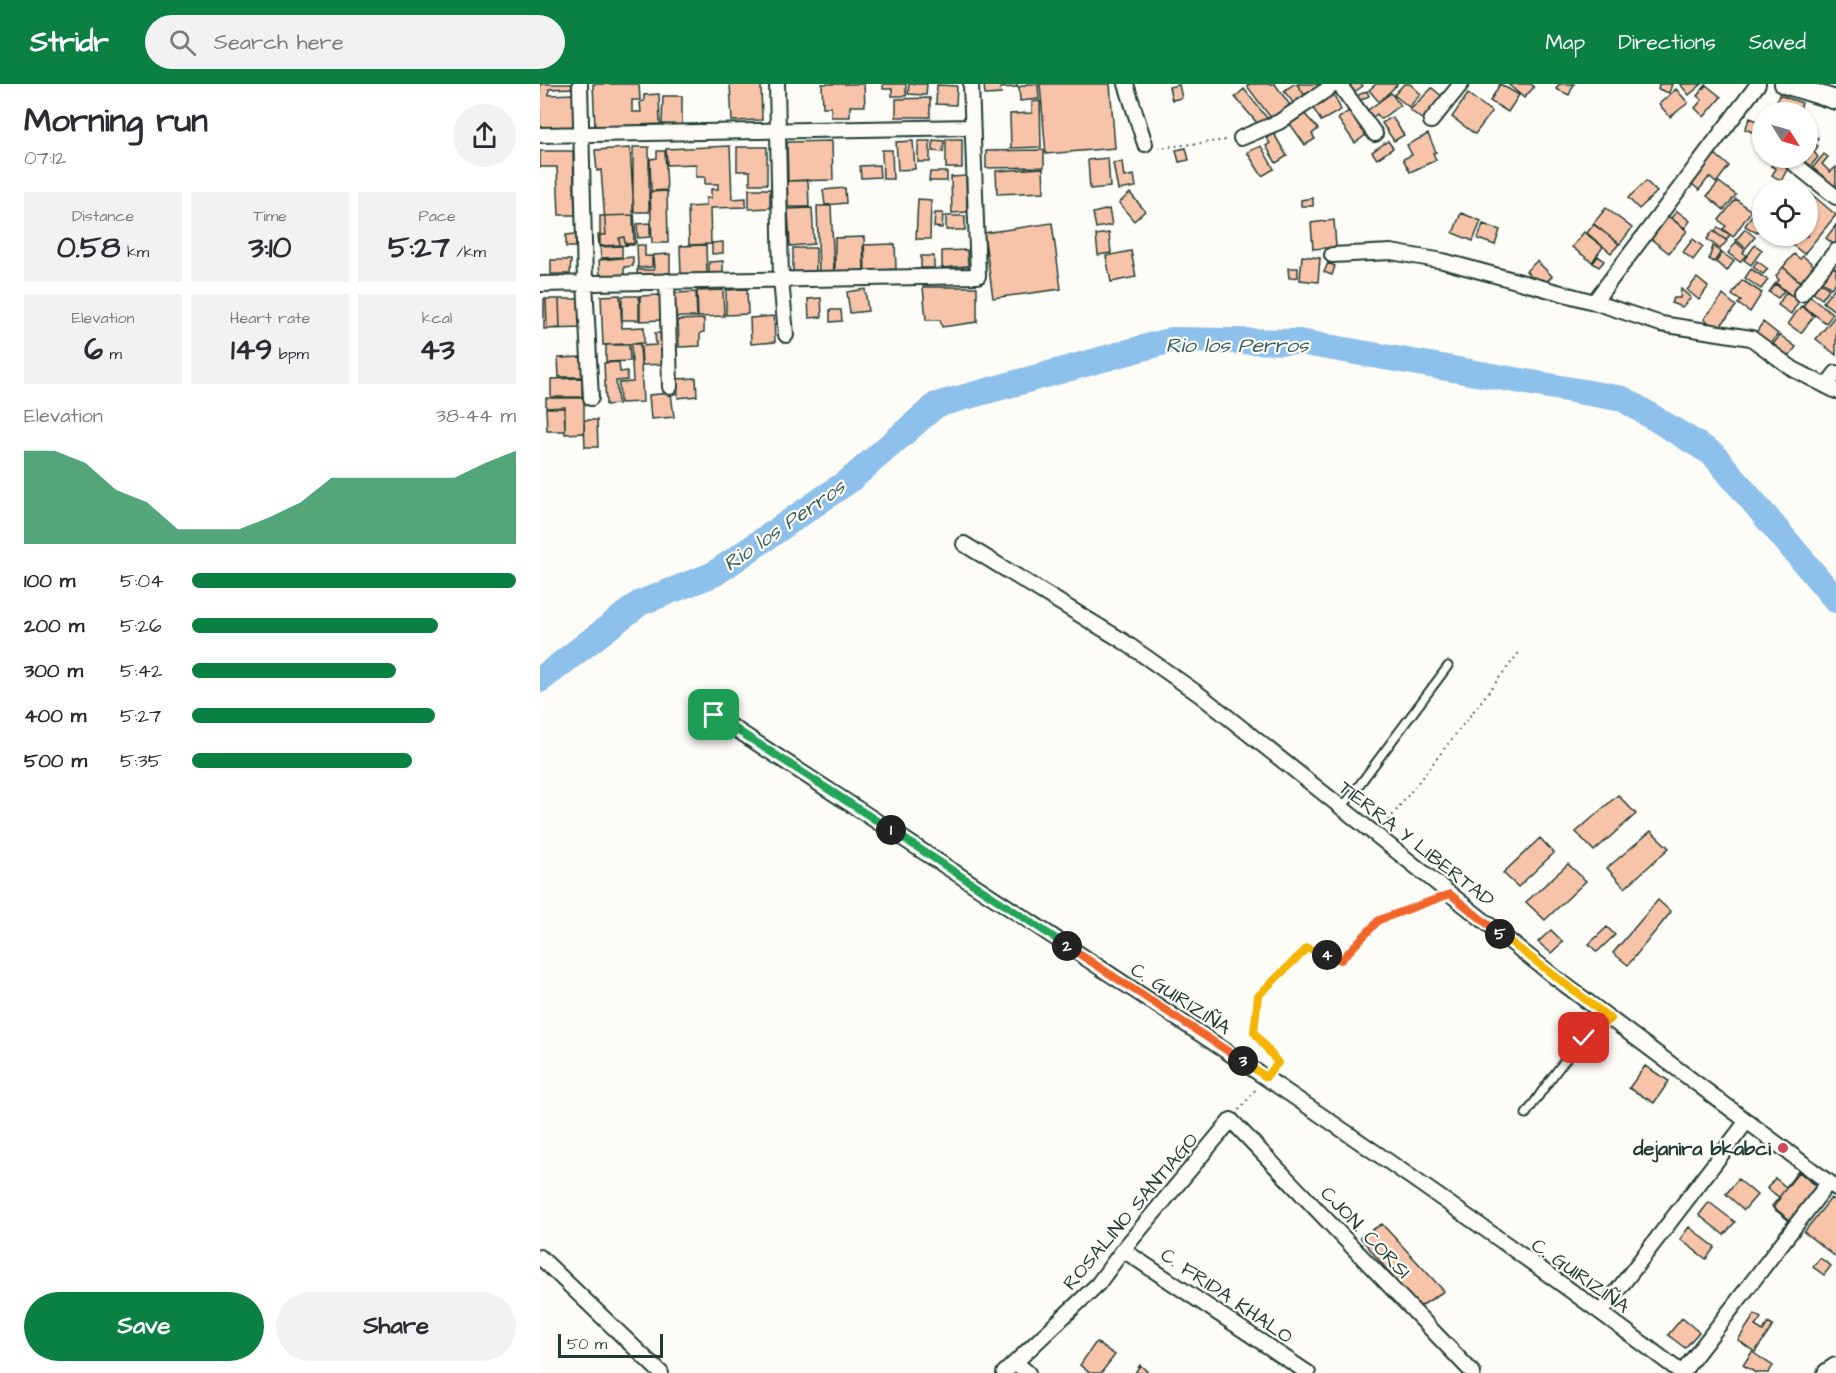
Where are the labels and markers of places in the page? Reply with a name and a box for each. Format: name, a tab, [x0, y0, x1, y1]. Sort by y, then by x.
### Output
pin	[688, 689, 739, 740]
pin: 1	[876, 815, 906, 845]
pin: 5	[1485, 919, 1515, 949]
pin: 2	[1052, 931, 1082, 961]
pin: 4	[1312, 940, 1342, 970]
pin	[1558, 1012, 1609, 1063]
pin: 3	[1228, 1046, 1258, 1076]
place label: dejanira bkabci	[1632, 1135, 1772, 1163]
marker: dejanira bkabci	[1776, 1141, 1790, 1155]

